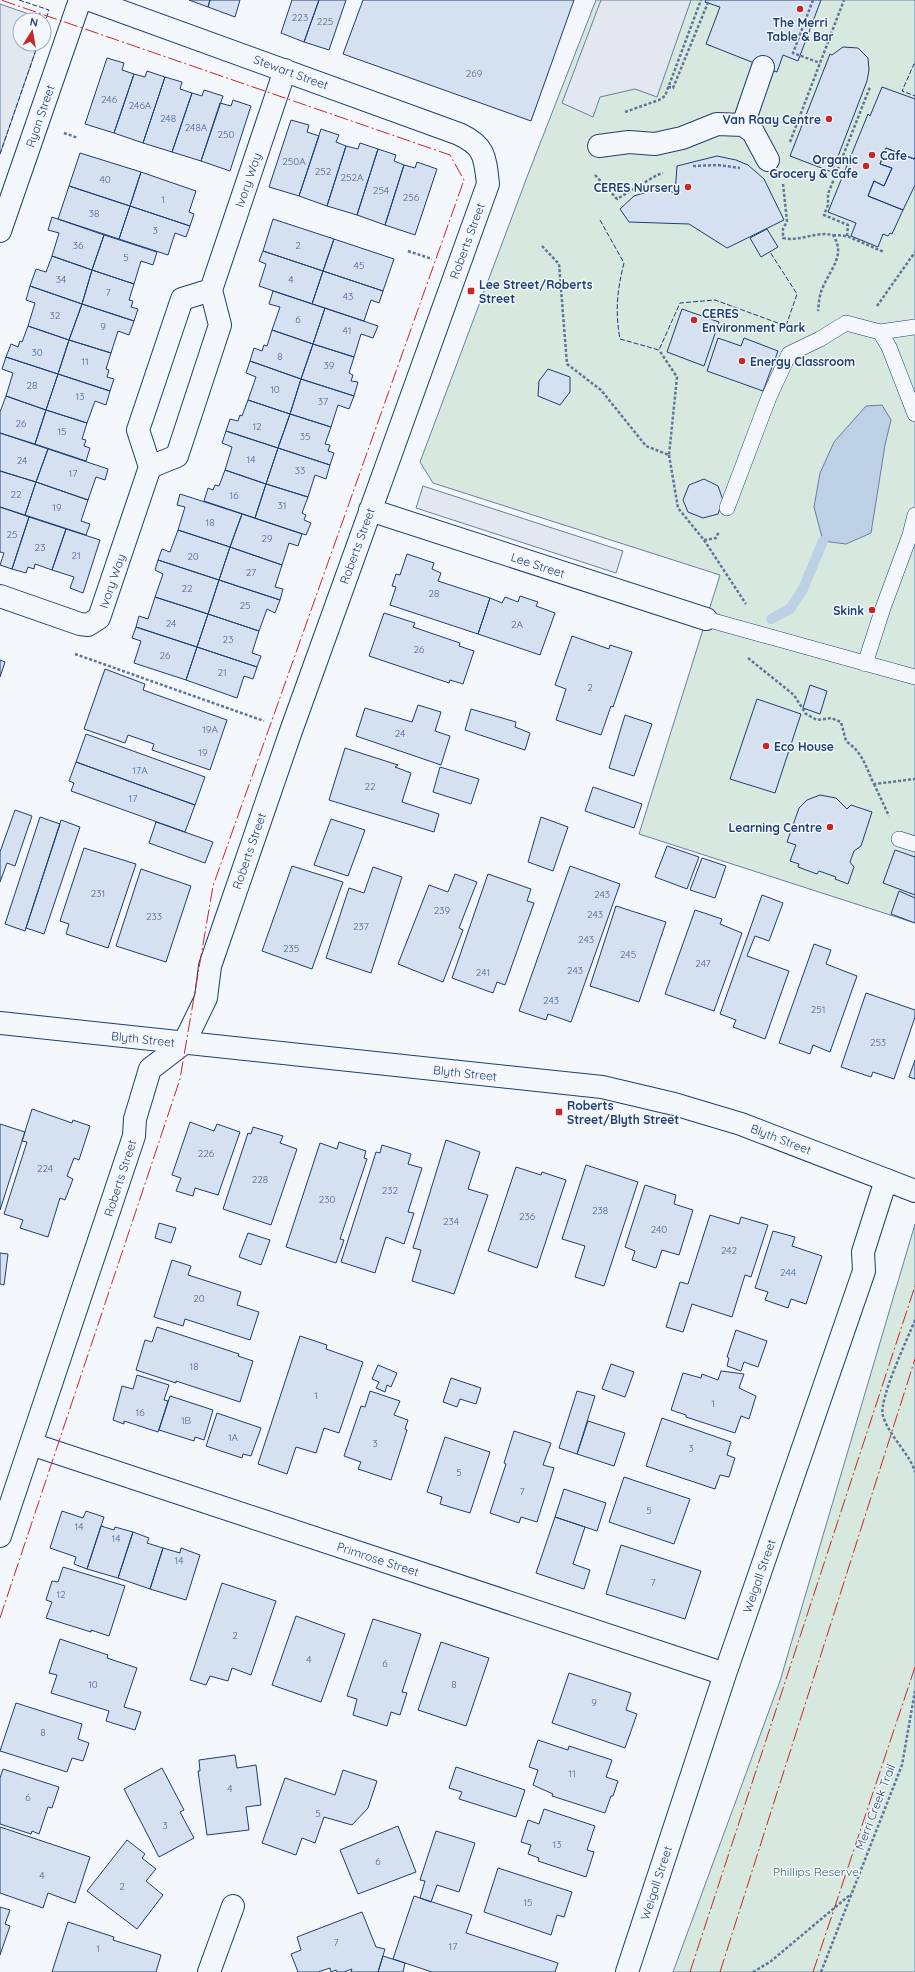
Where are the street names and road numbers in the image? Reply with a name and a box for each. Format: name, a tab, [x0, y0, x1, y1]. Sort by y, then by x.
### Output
street label: Stewart Street	[251, 52, 331, 92]
street label: Ryan Street	[22, 83, 58, 149]
street label: Ivory Way	[232, 151, 264, 209]
street label: Roberts Street	[446, 201, 488, 281]
street label: Roberts Street	[336, 506, 378, 586]
street label: Lee Street	[509, 549, 567, 581]
street label: Ivory Way	[96, 552, 128, 610]
street label: Roberts Street	[229, 811, 269, 891]
street label: Blyth Street	[110, 1028, 176, 1050]
street label: Blyth Street	[432, 1062, 498, 1084]
street label: Blyth Street	[748, 1121, 814, 1157]
street label: Roberts Street	[101, 1138, 139, 1218]
street label: Weigall Street	[739, 1537, 779, 1615]
street label: Primrose Street	[335, 1539, 421, 1579]
street label: Merri Creek Trail	[852, 1762, 898, 1852]
street label: Weigall Street	[637, 1844, 675, 1922]

